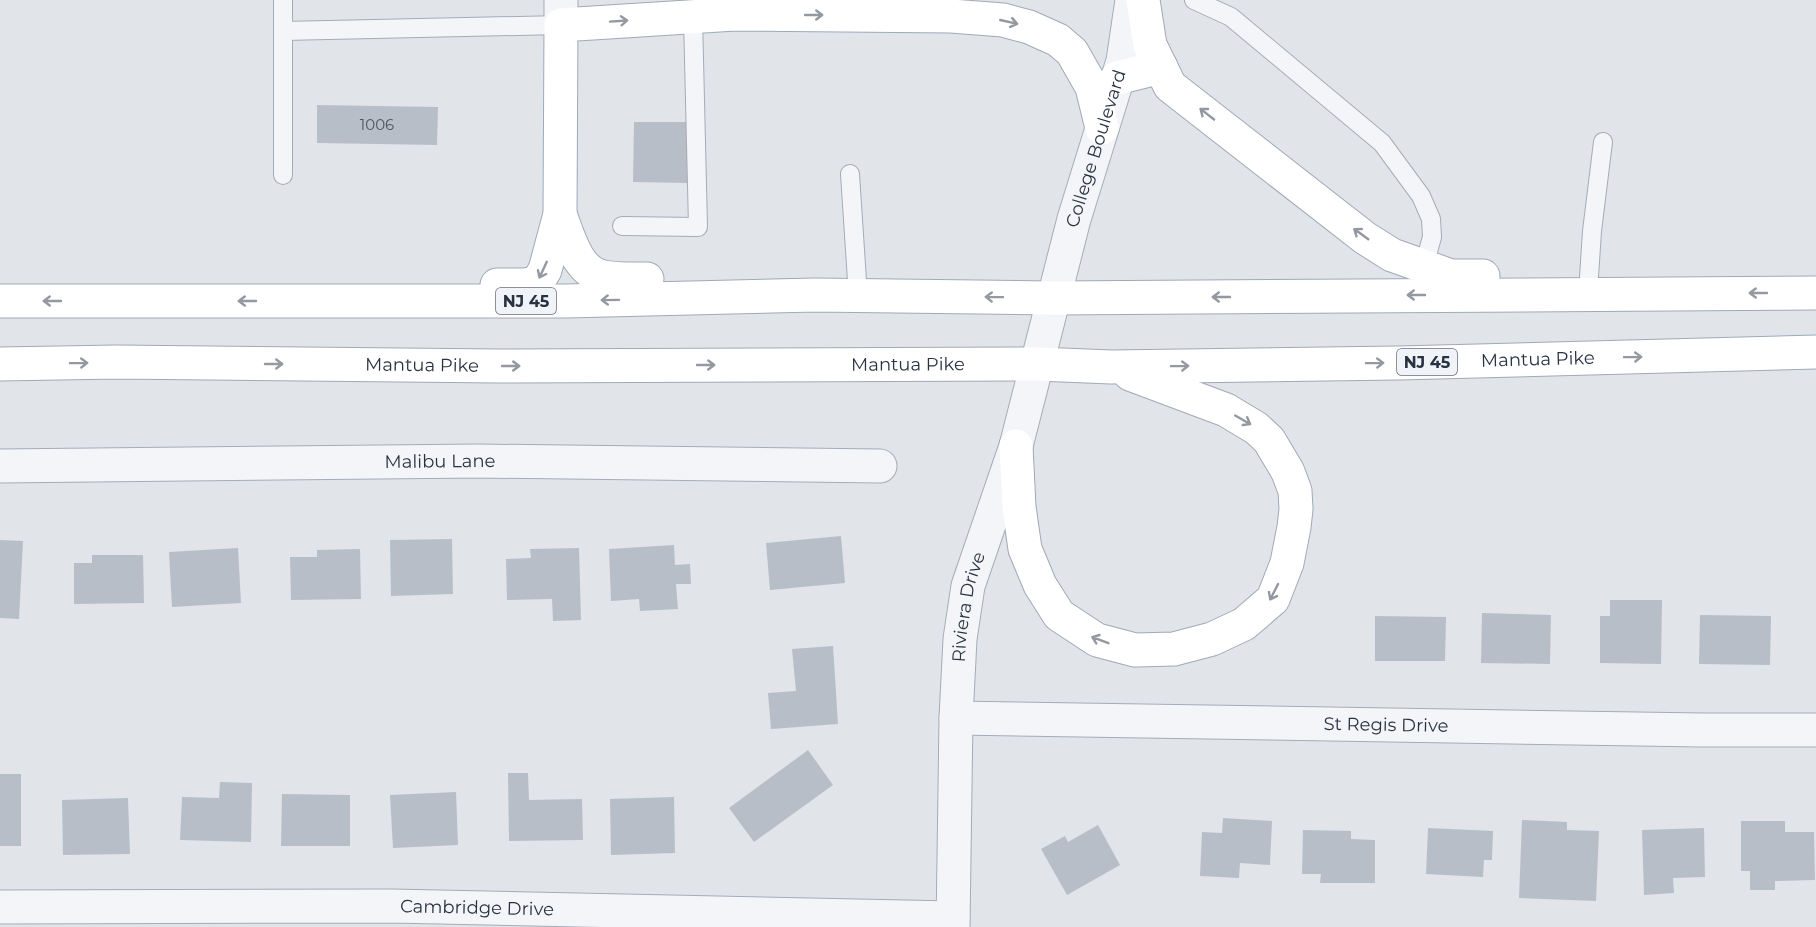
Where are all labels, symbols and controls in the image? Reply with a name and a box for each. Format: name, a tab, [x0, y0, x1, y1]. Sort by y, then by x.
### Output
one-way arrow	[804, 9, 824, 21]
one-way arrow	[609, 16, 629, 27]
one-way arrow	[998, 17, 1018, 28]
street label: College Boulevard	[1061, 67, 1131, 230]
one-way arrow	[1200, 108, 1216, 121]
house number: 1006	[360, 115, 394, 134]
one-way arrow	[1353, 228, 1369, 241]
one-way arrow	[537, 260, 549, 278]
one-way arrow	[1748, 287, 1768, 299]
road number: NJ 45	[496, 288, 556, 314]
one-way arrow	[1406, 289, 1426, 301]
one-way arrow	[985, 291, 1005, 303]
one-way arrow	[1211, 291, 1231, 303]
one-way arrow	[601, 294, 621, 306]
one-way arrow	[43, 295, 63, 307]
one-way arrow	[238, 295, 258, 307]
street label: Mantua Pike	[1481, 347, 1595, 372]
road number: NJ 45	[1397, 349, 1457, 375]
one-way arrow	[1623, 351, 1643, 363]
street label: Mantua Pike	[851, 353, 965, 376]
street label: Mantua Pike	[365, 354, 479, 377]
one-way arrow	[69, 357, 89, 369]
one-way arrow	[264, 358, 284, 370]
one-way arrow	[1365, 358, 1385, 369]
one-way arrow	[696, 359, 716, 371]
one-way arrow	[501, 360, 521, 372]
one-way arrow	[1170, 360, 1190, 372]
one-way arrow	[1234, 415, 1251, 427]
street label: Malibu Lane	[384, 450, 496, 473]
street label: Riviera Drive	[948, 549, 990, 663]
one-way arrow	[1268, 583, 1280, 601]
one-way arrow	[1092, 633, 1110, 644]
street label: St Regis Drive	[1323, 713, 1449, 737]
street label: Cambridge Drive	[400, 895, 554, 920]

